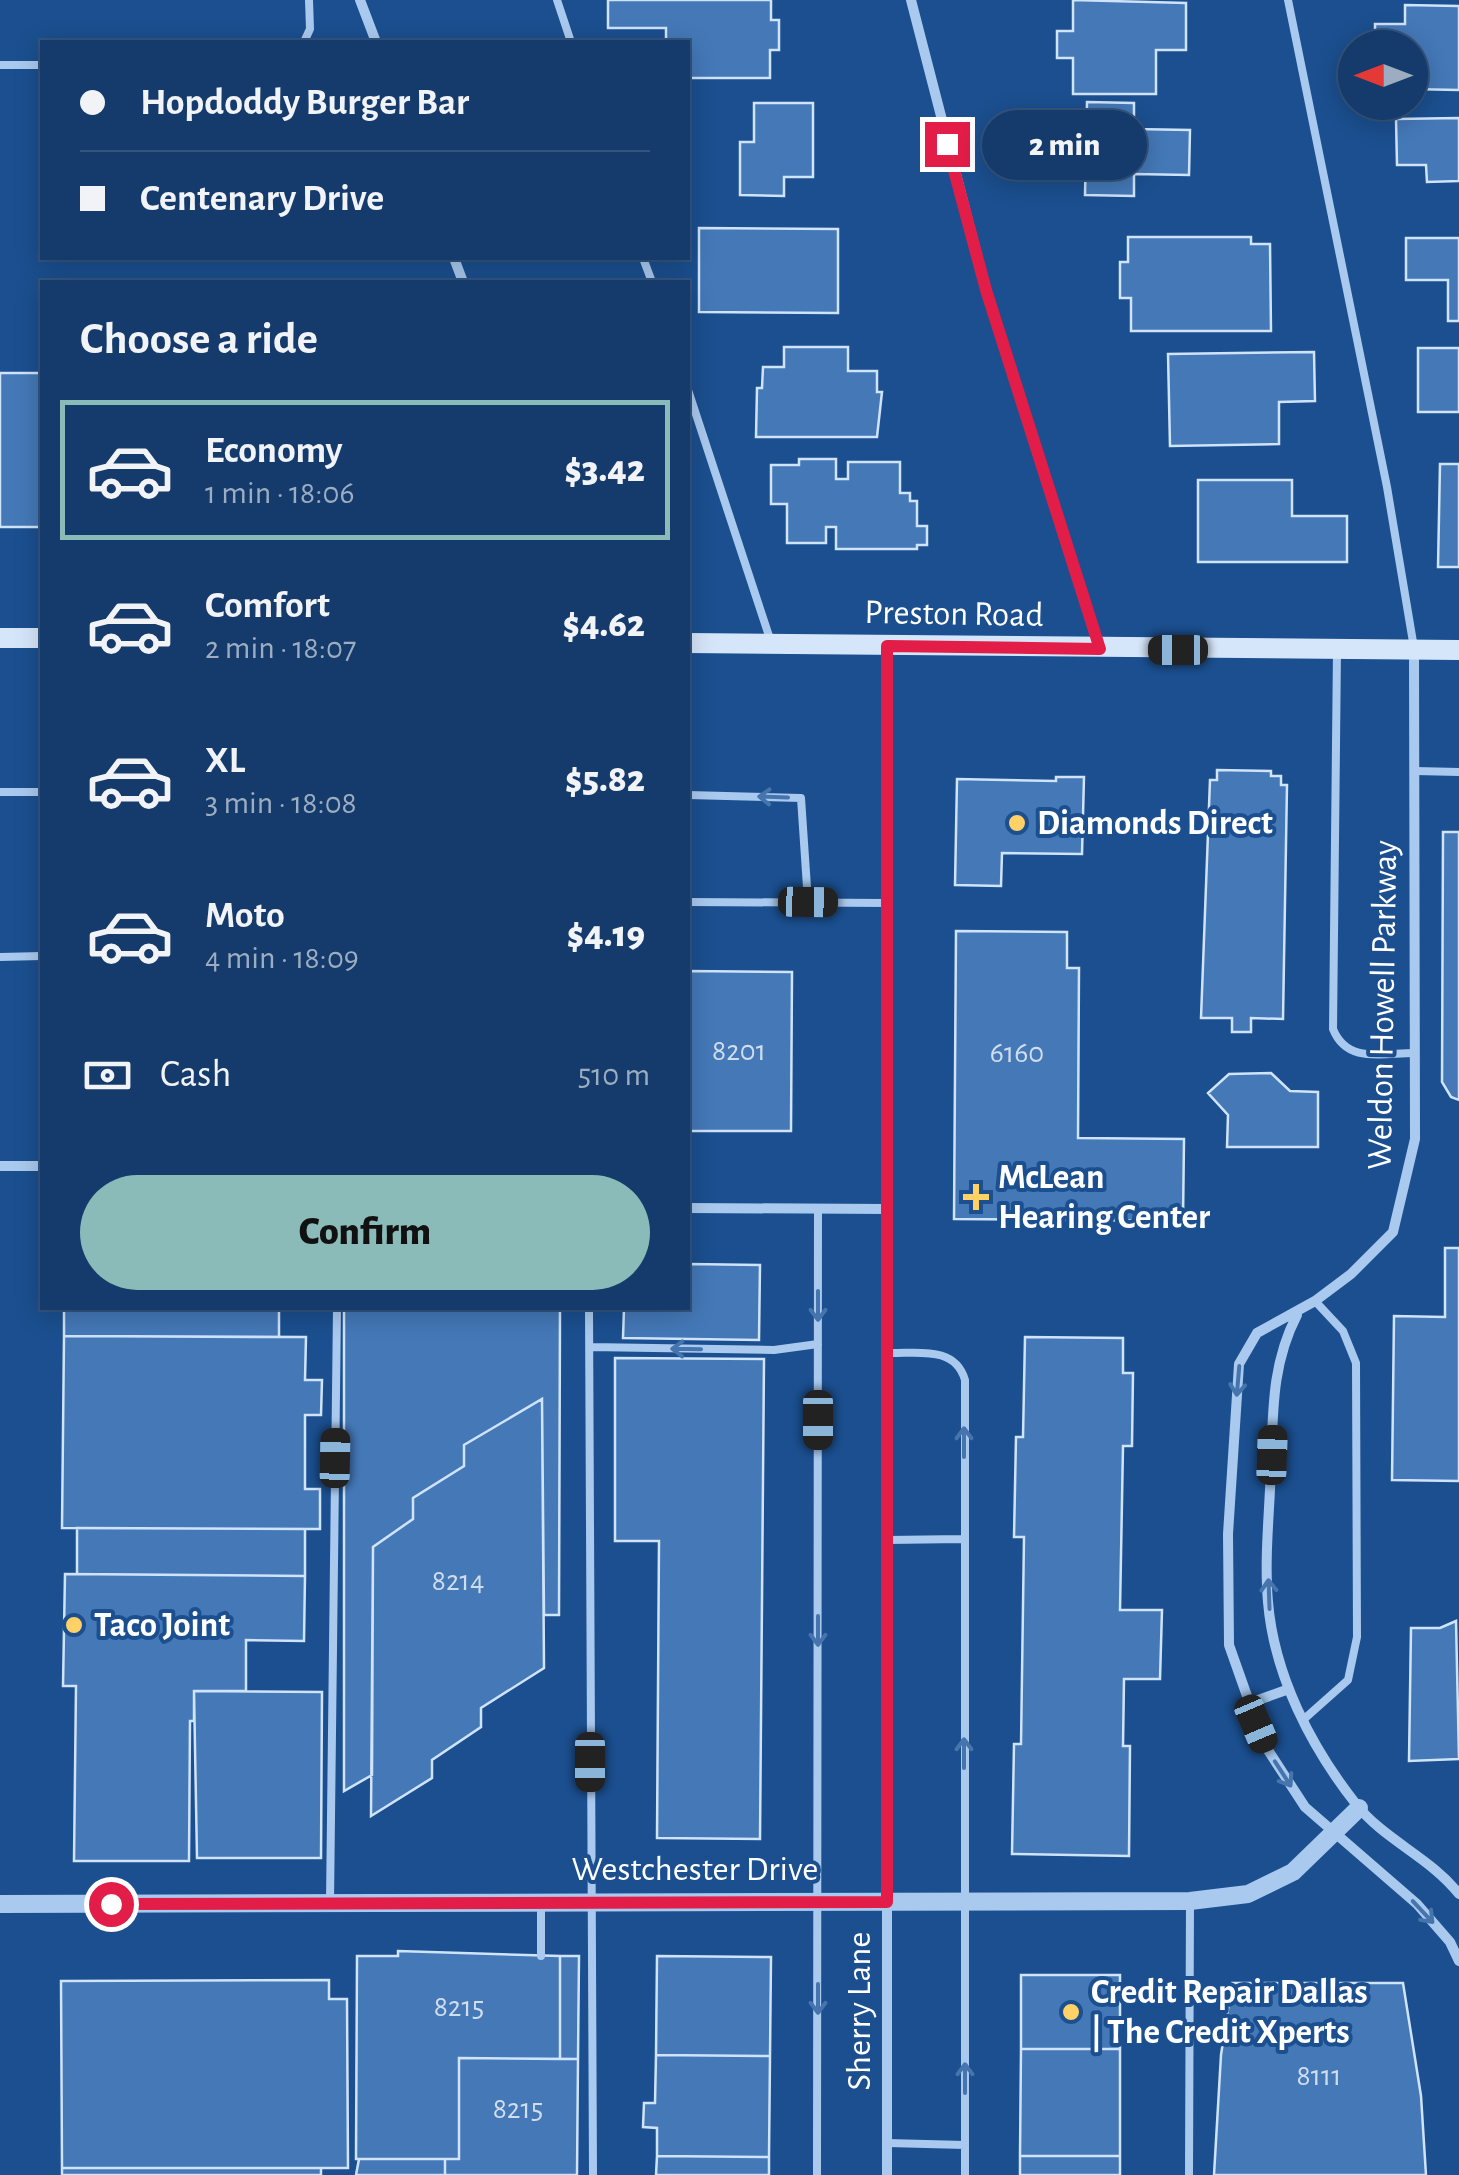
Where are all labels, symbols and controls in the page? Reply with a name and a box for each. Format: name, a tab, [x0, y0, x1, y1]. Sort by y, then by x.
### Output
north arrow	[1338, 30, 1428, 120]
map controls	[1338, 30, 1428, 120]
text: Hopdoddy Burger Bar	[140, 84, 469, 122]
callout: 2 min	[982, 109, 1147, 179]
route end	[925, 122, 970, 167]
text: 2 min	[1029, 129, 1100, 161]
text: Centenary Drive	[140, 180, 384, 218]
text: Choose a ride	[80, 317, 318, 362]
icon: car	[85, 425, 175, 515]
text: Economy	[205, 432, 343, 470]
text: $3.42	[564, 451, 645, 489]
text: 1 min · 18:06	[205, 477, 354, 509]
icon: car	[85, 580, 175, 670]
text: Comfort	[205, 587, 330, 625]
street label: Preston Road	[864, 595, 1044, 633]
text: $4.62	[563, 606, 645, 644]
text: 2 min · 18:07	[205, 632, 356, 664]
car	[1148, 635, 1208, 665]
icon: car	[85, 735, 175, 825]
text: XL	[205, 742, 245, 780]
text: $5.82	[565, 761, 645, 799]
text: 3 min · 18:08	[205, 787, 357, 819]
one-way arrow	[757, 788, 789, 807]
place label: Diamonds Direct	[1037, 806, 1273, 841]
marker: Diamonds Direct	[1006, 812, 1028, 834]
street label: Weldon Howell Parkway	[1363, 840, 1403, 1170]
car	[778, 886, 838, 918]
icon: car	[85, 890, 175, 980]
text: Moto	[205, 897, 285, 935]
text: $4.19	[567, 916, 645, 954]
text: 4 min · 18:09	[205, 942, 359, 974]
house number: 8201	[712, 1036, 766, 1066]
house number: 6160	[990, 1038, 1044, 1068]
icon: cash	[80, 1048, 135, 1103]
text: Cash	[160, 1056, 231, 1094]
text: 510 m	[578, 1059, 650, 1091]
place label: McLean Hearing Center	[998, 1160, 1210, 1235]
button: Confirm	[80, 1175, 650, 1290]
marker: McLean Hearing Center	[963, 1184, 989, 1210]
one-way arrow	[808, 1290, 828, 1322]
one-way arrow	[671, 1339, 703, 1358]
one-way arrow	[1228, 1365, 1247, 1397]
car	[803, 1390, 833, 1450]
car	[1256, 1424, 1288, 1486]
one-way arrow	[954, 1426, 974, 1458]
car	[319, 1428, 351, 1488]
house number: 8214	[432, 1566, 484, 1596]
one-way arrow	[1259, 1579, 1278, 1611]
place label: Taco Joint	[94, 1608, 230, 1643]
marker: Taco Joint	[63, 1614, 85, 1636]
one-way arrow	[808, 1614, 828, 1647]
car	[1230, 1691, 1282, 1757]
car	[575, 1732, 605, 1792]
one-way arrow	[954, 1737, 974, 1770]
one-way arrow	[1273, 1759, 1294, 1787]
street label: Westchester Drive	[572, 1852, 818, 1887]
route start	[89, 1882, 134, 1927]
one-way arrow	[1411, 1899, 1435, 1923]
street label: Sherry Lane	[842, 1932, 877, 2090]
place label: Credit Repair Dallas | The Credit Xperts	[1091, 1975, 1368, 2053]
one-way arrow	[808, 1982, 828, 2014]
house number: 8215	[434, 1992, 484, 2022]
marker: Credit Repair Dallas | The Credit Xperts	[1060, 2001, 1082, 2023]
house number: 8111	[1296, 2061, 1342, 2091]
one-way arrow	[955, 2062, 974, 2094]
house number: 8215	[493, 2094, 543, 2124]

